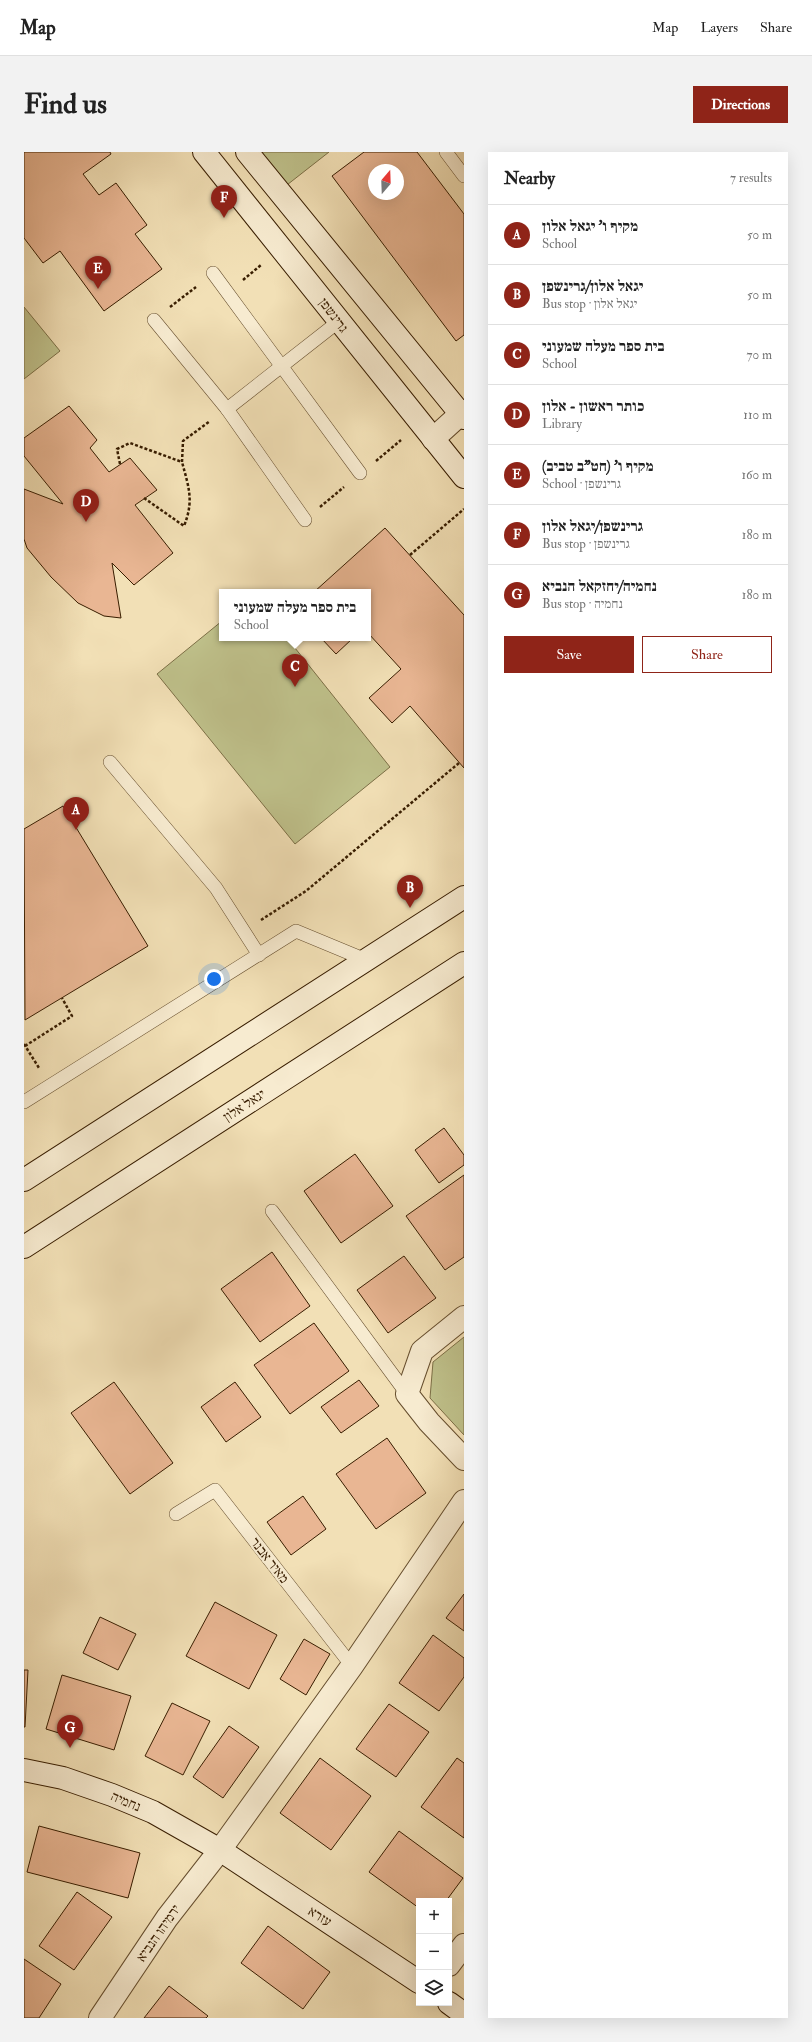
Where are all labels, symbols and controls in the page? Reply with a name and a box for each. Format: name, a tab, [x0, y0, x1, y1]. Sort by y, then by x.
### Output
text: Map	[20, 16, 56, 40]
text: Map	[652, 19, 678, 36]
text: Layers	[700, 19, 738, 36]
text: Share	[760, 19, 792, 36]
button: Directions	[693, 86, 788, 123]
text: Find us	[24, 87, 107, 122]
north arrow	[368, 164, 404, 200]
text: Nearby	[504, 168, 555, 189]
text: 7 results	[730, 170, 772, 186]
pin: F	[211, 185, 237, 218]
text: מקיף ו' יגאל אלון	[542, 217, 638, 236]
text: A	[513, 227, 521, 243]
text: 50 m	[747, 227, 772, 243]
text: School	[542, 236, 577, 252]
pin: E	[85, 256, 111, 289]
text: יגאל אלון/גרינשפן	[542, 277, 643, 296]
text: B	[513, 287, 521, 303]
text: 50 m	[747, 287, 772, 303]
street label: גרינשפן	[315, 295, 352, 336]
text: Bus stop · יגאל אלון	[542, 296, 637, 312]
text: בית ספר מעלה שמעוני	[542, 337, 665, 356]
text: C	[512, 347, 522, 363]
text: 70 m	[747, 347, 772, 363]
text: School	[542, 356, 577, 372]
text: כותר ראשון - אלון	[542, 397, 644, 416]
text: D	[512, 407, 522, 423]
text: 110 m	[743, 407, 772, 423]
text: Library	[542, 416, 582, 432]
text: מקיף ו' (חט"ב טביב)	[542, 457, 654, 476]
text: E	[512, 467, 522, 483]
text: 160 m	[741, 467, 772, 483]
text: School · גרינשפן	[542, 476, 621, 492]
pin: D	[73, 489, 99, 522]
text: גרינשפן/יגאל אלון	[542, 517, 643, 536]
text: F	[513, 527, 521, 543]
text: 180 m	[742, 527, 772, 543]
text: Bus stop · גרינשפן	[542, 536, 630, 552]
text: נחמיה/יחזקאל הנביא	[542, 577, 657, 596]
text: G	[512, 587, 522, 603]
text: 180 m	[742, 587, 772, 603]
popup	[219, 589, 371, 641]
text: Bus stop · נחמיה	[542, 596, 623, 612]
text: בית ספר מעלה שמעוני	[234, 598, 356, 617]
text: School	[234, 617, 269, 633]
button: Save	[504, 636, 634, 673]
button: Share	[642, 636, 772, 673]
pin: C	[282, 654, 308, 687]
pin: A	[63, 797, 89, 830]
pin: B	[397, 875, 423, 908]
your location	[204, 969, 224, 989]
street label: יגאל אלון	[220, 1085, 269, 1125]
street label: מאיר אבנר	[246, 1534, 293, 1587]
pin: G	[57, 1715, 83, 1748]
street label: נחמיה	[108, 1788, 143, 1815]
map controls	[416, 1898, 452, 2006]
button: +	[416, 1898, 452, 1934]
street label: ירמיהו הנביא	[133, 1901, 184, 1965]
street label: עזרא	[305, 1903, 335, 1930]
button: −	[416, 1934, 452, 1970]
button: layers	[416, 1970, 452, 2006]

